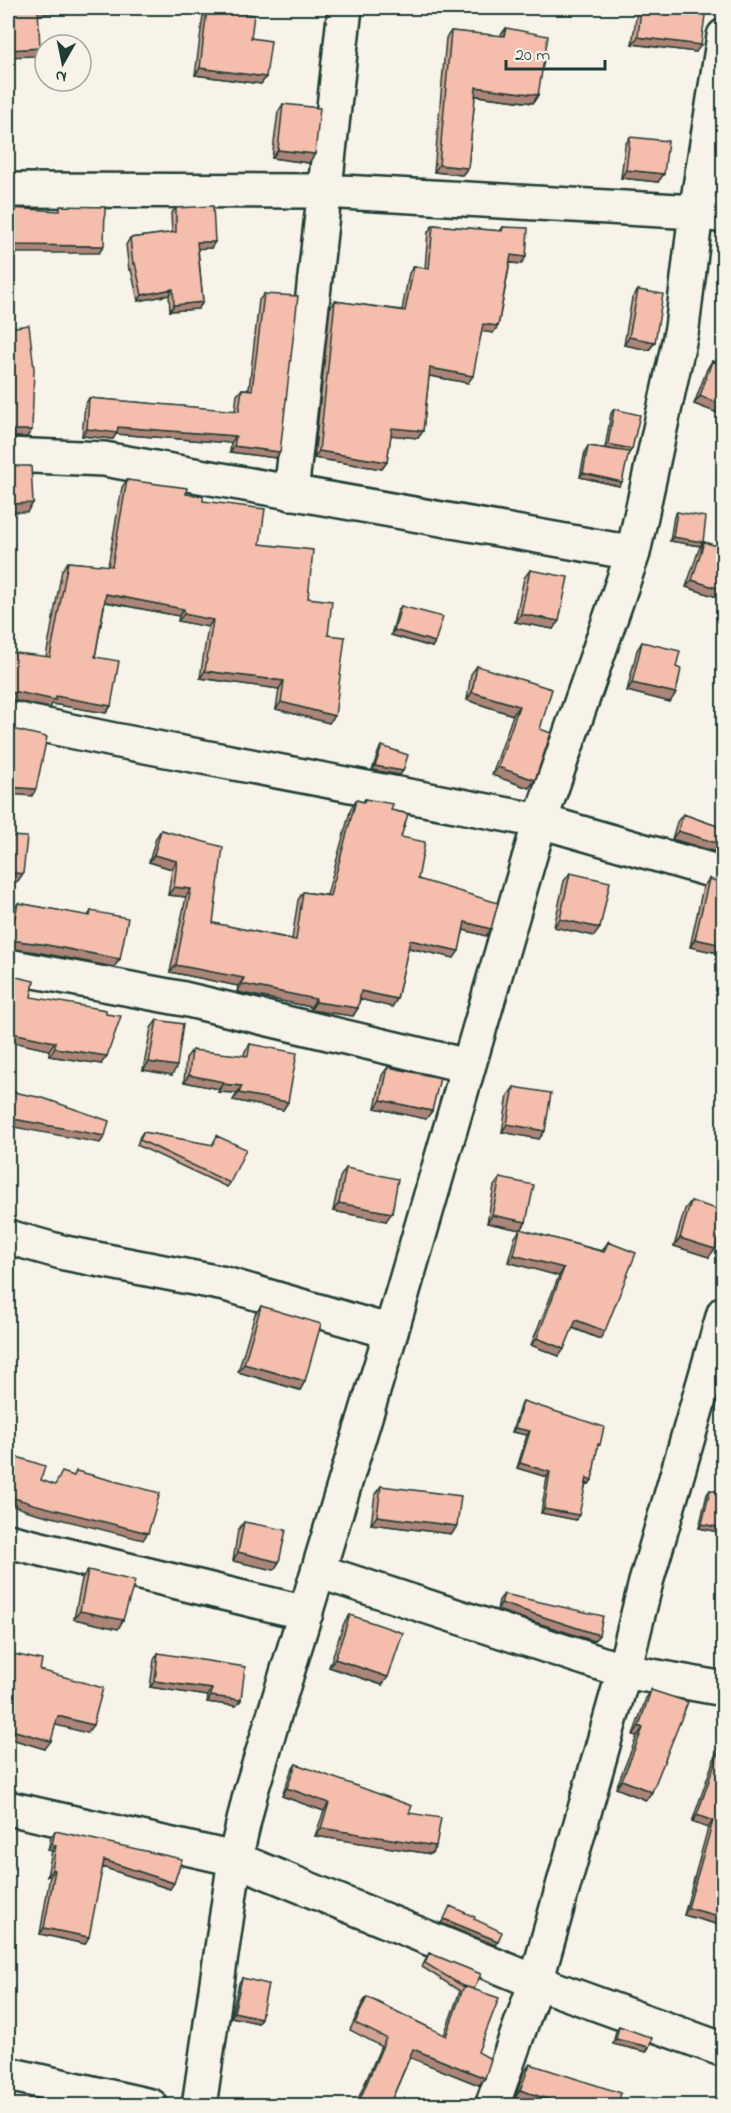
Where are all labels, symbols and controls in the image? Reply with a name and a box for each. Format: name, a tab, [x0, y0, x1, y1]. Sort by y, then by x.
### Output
north arrow	[33, 33, 93, 93]
scale bar	[506, 33, 605, 71]
text: 20 m	[515, 43, 550, 69]
text: N	[54, 63, 68, 89]

